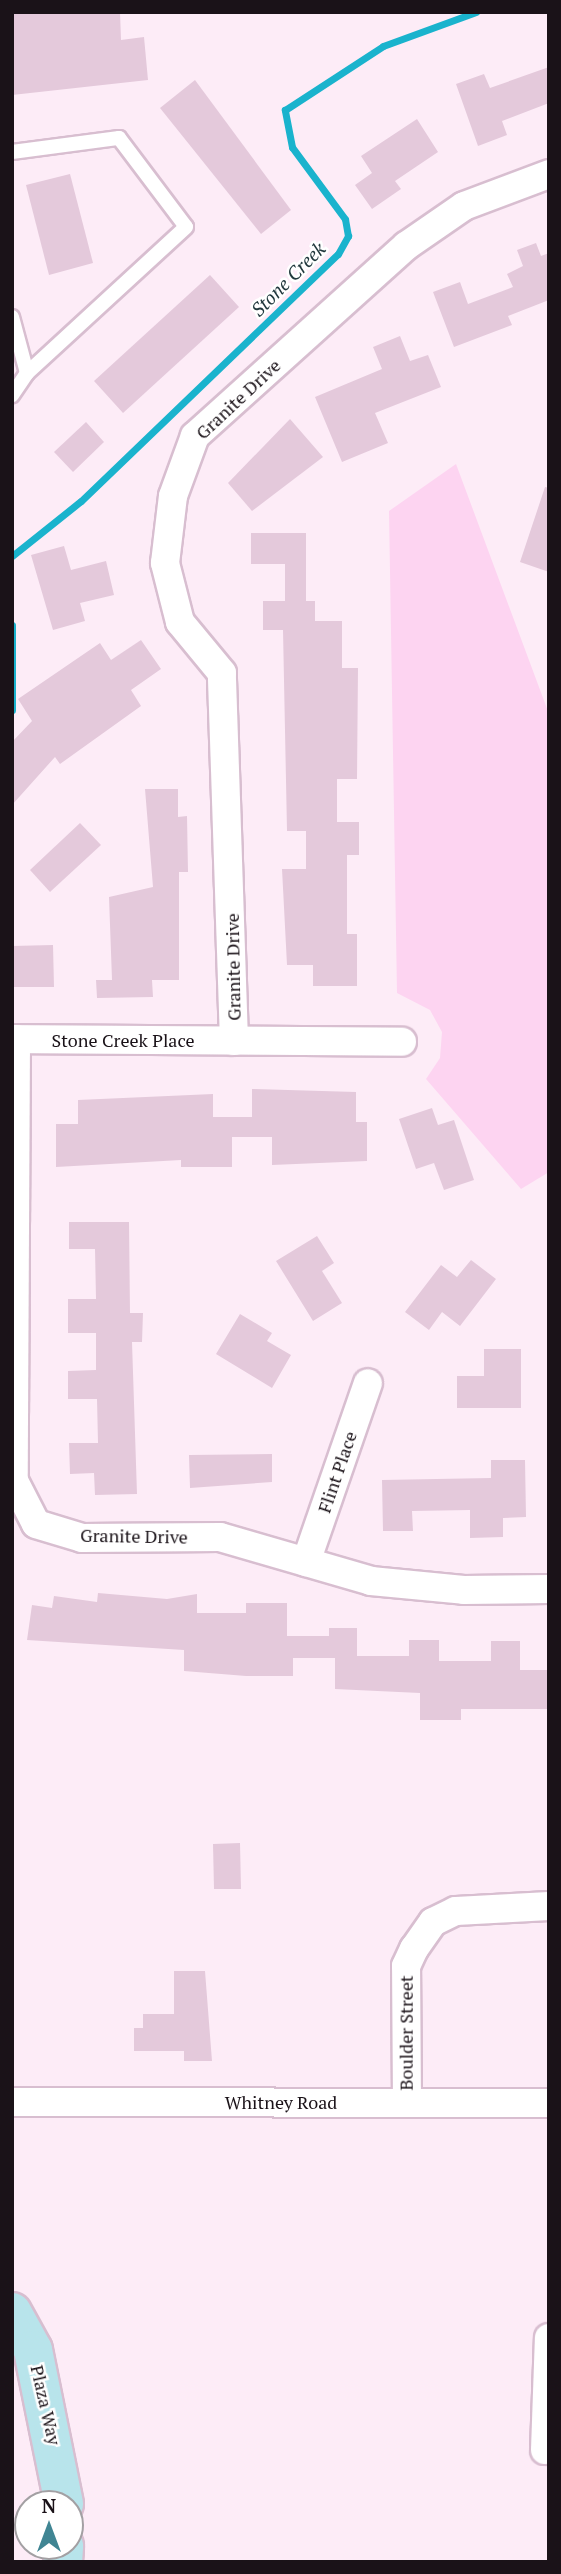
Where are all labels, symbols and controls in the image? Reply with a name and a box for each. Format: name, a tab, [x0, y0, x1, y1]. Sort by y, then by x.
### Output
water label: Stone Creek	[246, 237, 330, 321]
street label: Granite Drive	[191, 354, 285, 444]
street label: Granite Drive	[221, 913, 245, 1021]
street label: Stone Creek Place	[51, 1029, 195, 1051]
street label: Flint Place	[313, 1428, 361, 1516]
street label: Granite Drive	[80, 1524, 188, 1548]
street label: Boulder Street	[395, 1975, 417, 2091]
street label: Whitney Road	[225, 2091, 337, 2113]
street label: Plaza Way	[26, 2363, 66, 2447]
north arrow	[14, 2490, 84, 2560]
text: N	[42, 2493, 56, 2518]

